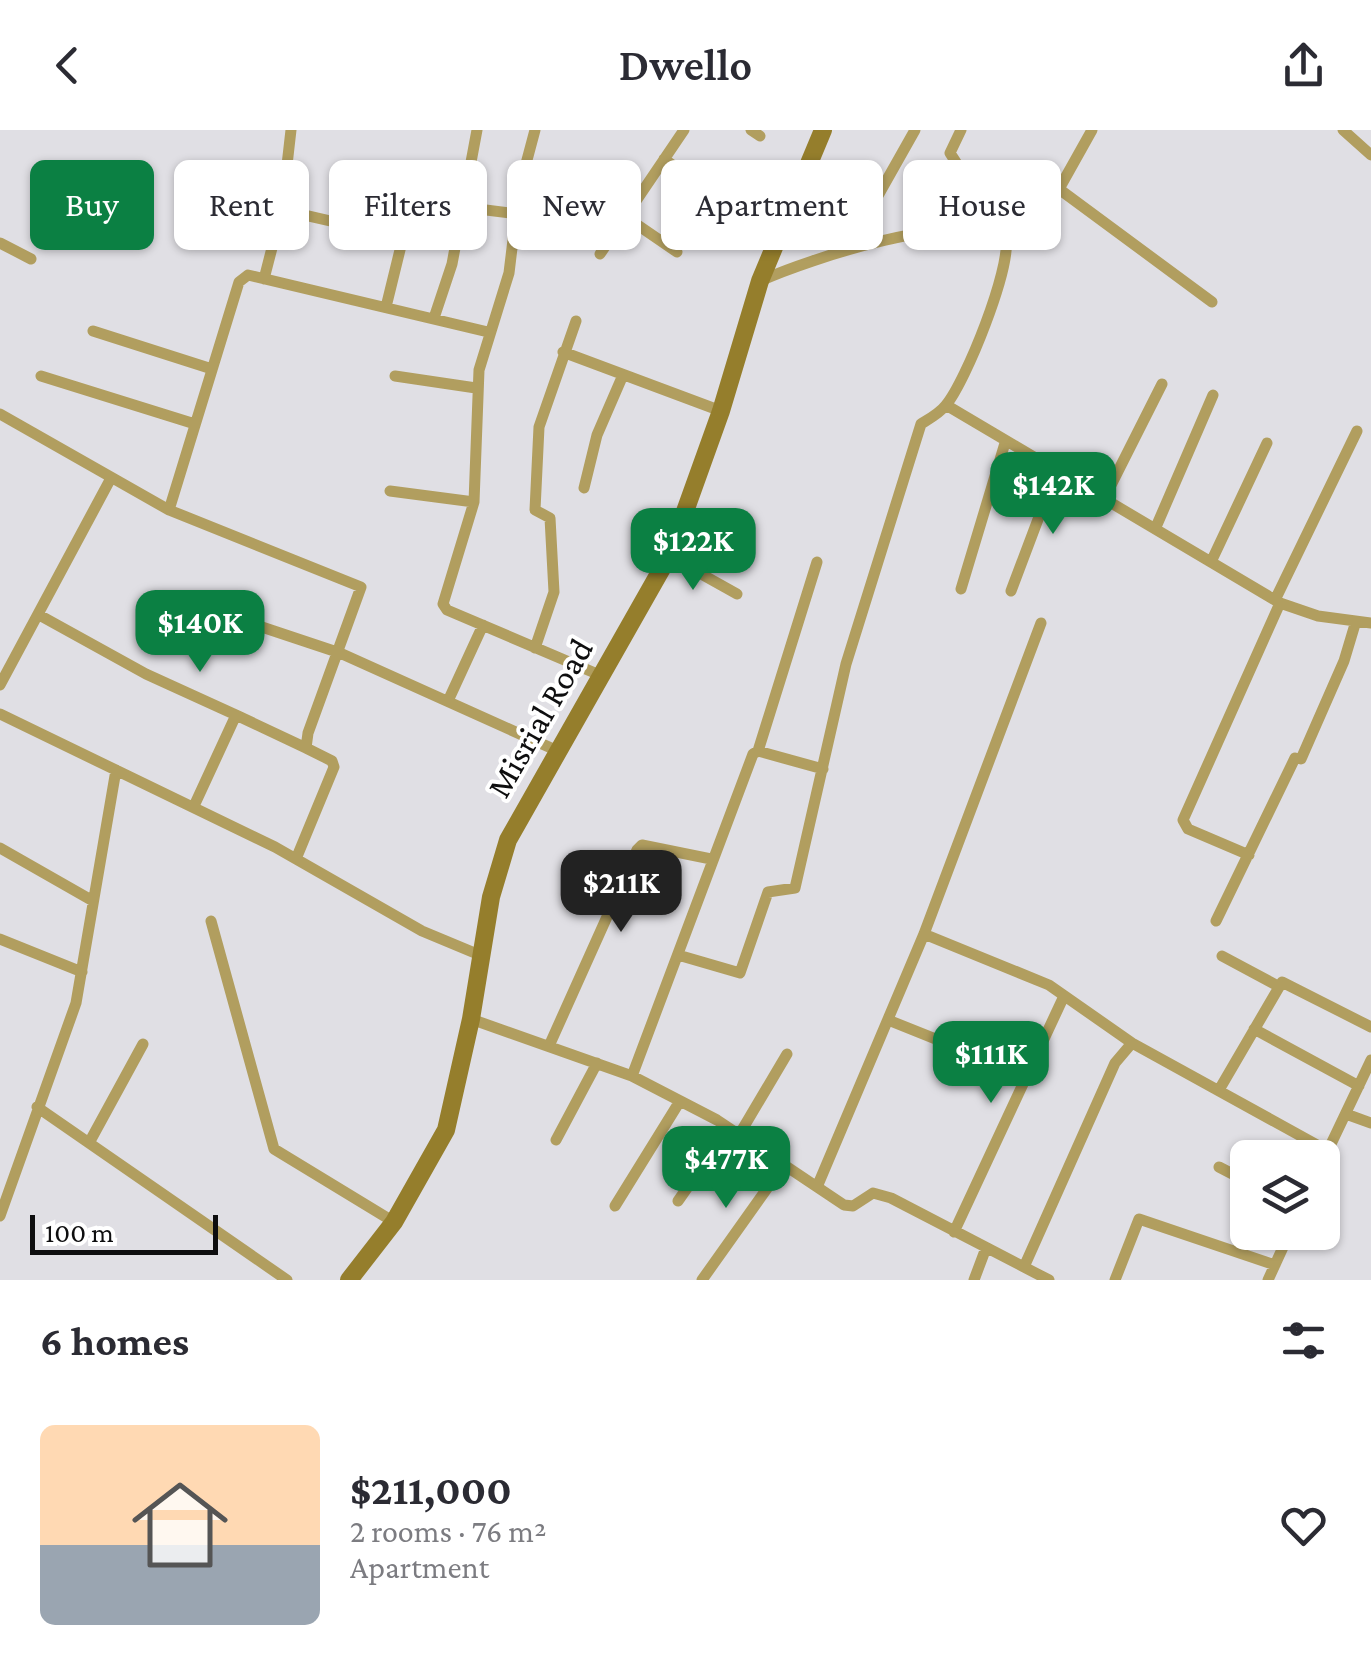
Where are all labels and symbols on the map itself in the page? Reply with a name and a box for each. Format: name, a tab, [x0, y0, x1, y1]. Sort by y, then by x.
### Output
pin: $142K	[983, 452, 1123, 537]
pin: $122K	[623, 508, 763, 593]
pin: $140K	[130, 590, 270, 675]
street label: Misrial Road	[479, 632, 601, 804]
pin: $211K	[551, 850, 691, 935]
pin: $111K	[921, 1021, 1061, 1106]
pin: $477K	[656, 1126, 796, 1211]
scale bar	[30, 1210, 218, 1254]

